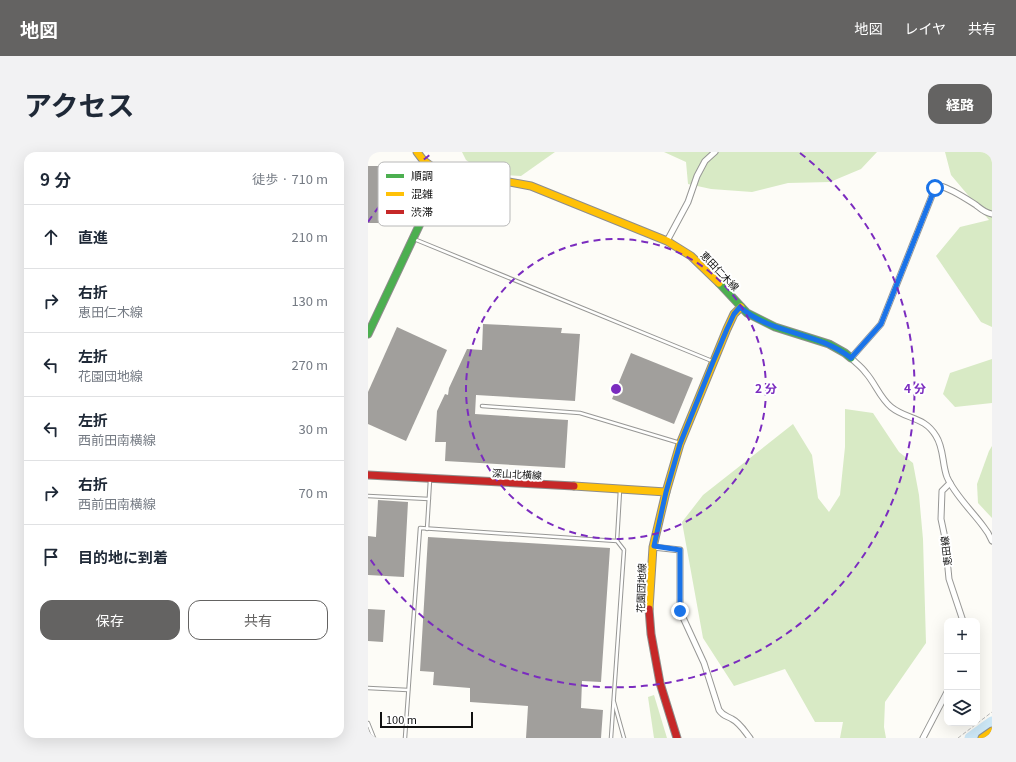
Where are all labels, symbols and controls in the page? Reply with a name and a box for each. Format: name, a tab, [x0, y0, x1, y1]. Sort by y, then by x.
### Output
text: 地図	[20, 15, 58, 42]
text: 地図	[854, 18, 882, 38]
text: レイヤ	[904, 18, 946, 38]
text: 共有	[968, 18, 996, 38]
text: アクセス	[24, 84, 135, 124]
button: 経路	[928, 84, 992, 124]
legend	[378, 162, 510, 226]
text: 9 分	[40, 166, 71, 191]
text: 順調	[411, 167, 433, 183]
text: 徒歩 · 710 m	[252, 169, 328, 188]
route start	[926, 179, 944, 197]
text: 混雑	[411, 185, 433, 201]
text: 渋滞	[411, 203, 433, 219]
icon: ahead	[40, 226, 62, 248]
text: 直進	[78, 226, 108, 247]
text: 210 m	[291, 227, 328, 246]
street label: 恵田仁木線	[698, 247, 743, 294]
text: 右折	[78, 281, 108, 302]
icon: right	[40, 290, 62, 312]
text: 130 m	[291, 291, 328, 310]
text: 恵田仁木線	[78, 302, 143, 321]
text: 左折	[78, 345, 108, 366]
icon: left	[40, 354, 62, 376]
text: 270 m	[291, 355, 328, 374]
text: 花園団地線	[78, 366, 143, 385]
text: 2 分	[755, 379, 777, 396]
text: 4 分	[904, 379, 926, 396]
centre of rings	[609, 382, 623, 396]
text: 左折	[78, 409, 108, 430]
icon: left	[40, 418, 62, 440]
text: 30 m	[299, 419, 328, 438]
text: 西前田南横線	[78, 430, 156, 449]
street label: 深山北横線	[492, 465, 542, 482]
text: 右折	[78, 473, 108, 494]
icon: right	[40, 482, 62, 504]
text: 70 m	[299, 483, 328, 502]
text: 西前田南横線	[78, 494, 156, 513]
street label: 恵田線	[936, 535, 955, 567]
icon: arrive	[40, 546, 62, 568]
text: 目的地に到着	[78, 546, 168, 567]
street label: 花園団地線	[632, 563, 649, 613]
button: 保存	[40, 600, 180, 640]
button: 共有	[188, 600, 328, 640]
route end	[671, 602, 689, 620]
map controls	[944, 618, 980, 726]
button: +	[944, 618, 980, 654]
button: −	[944, 654, 980, 690]
button: layers	[944, 690, 980, 726]
scale bar	[380, 710, 473, 729]
text: 100 m	[386, 711, 417, 727]

